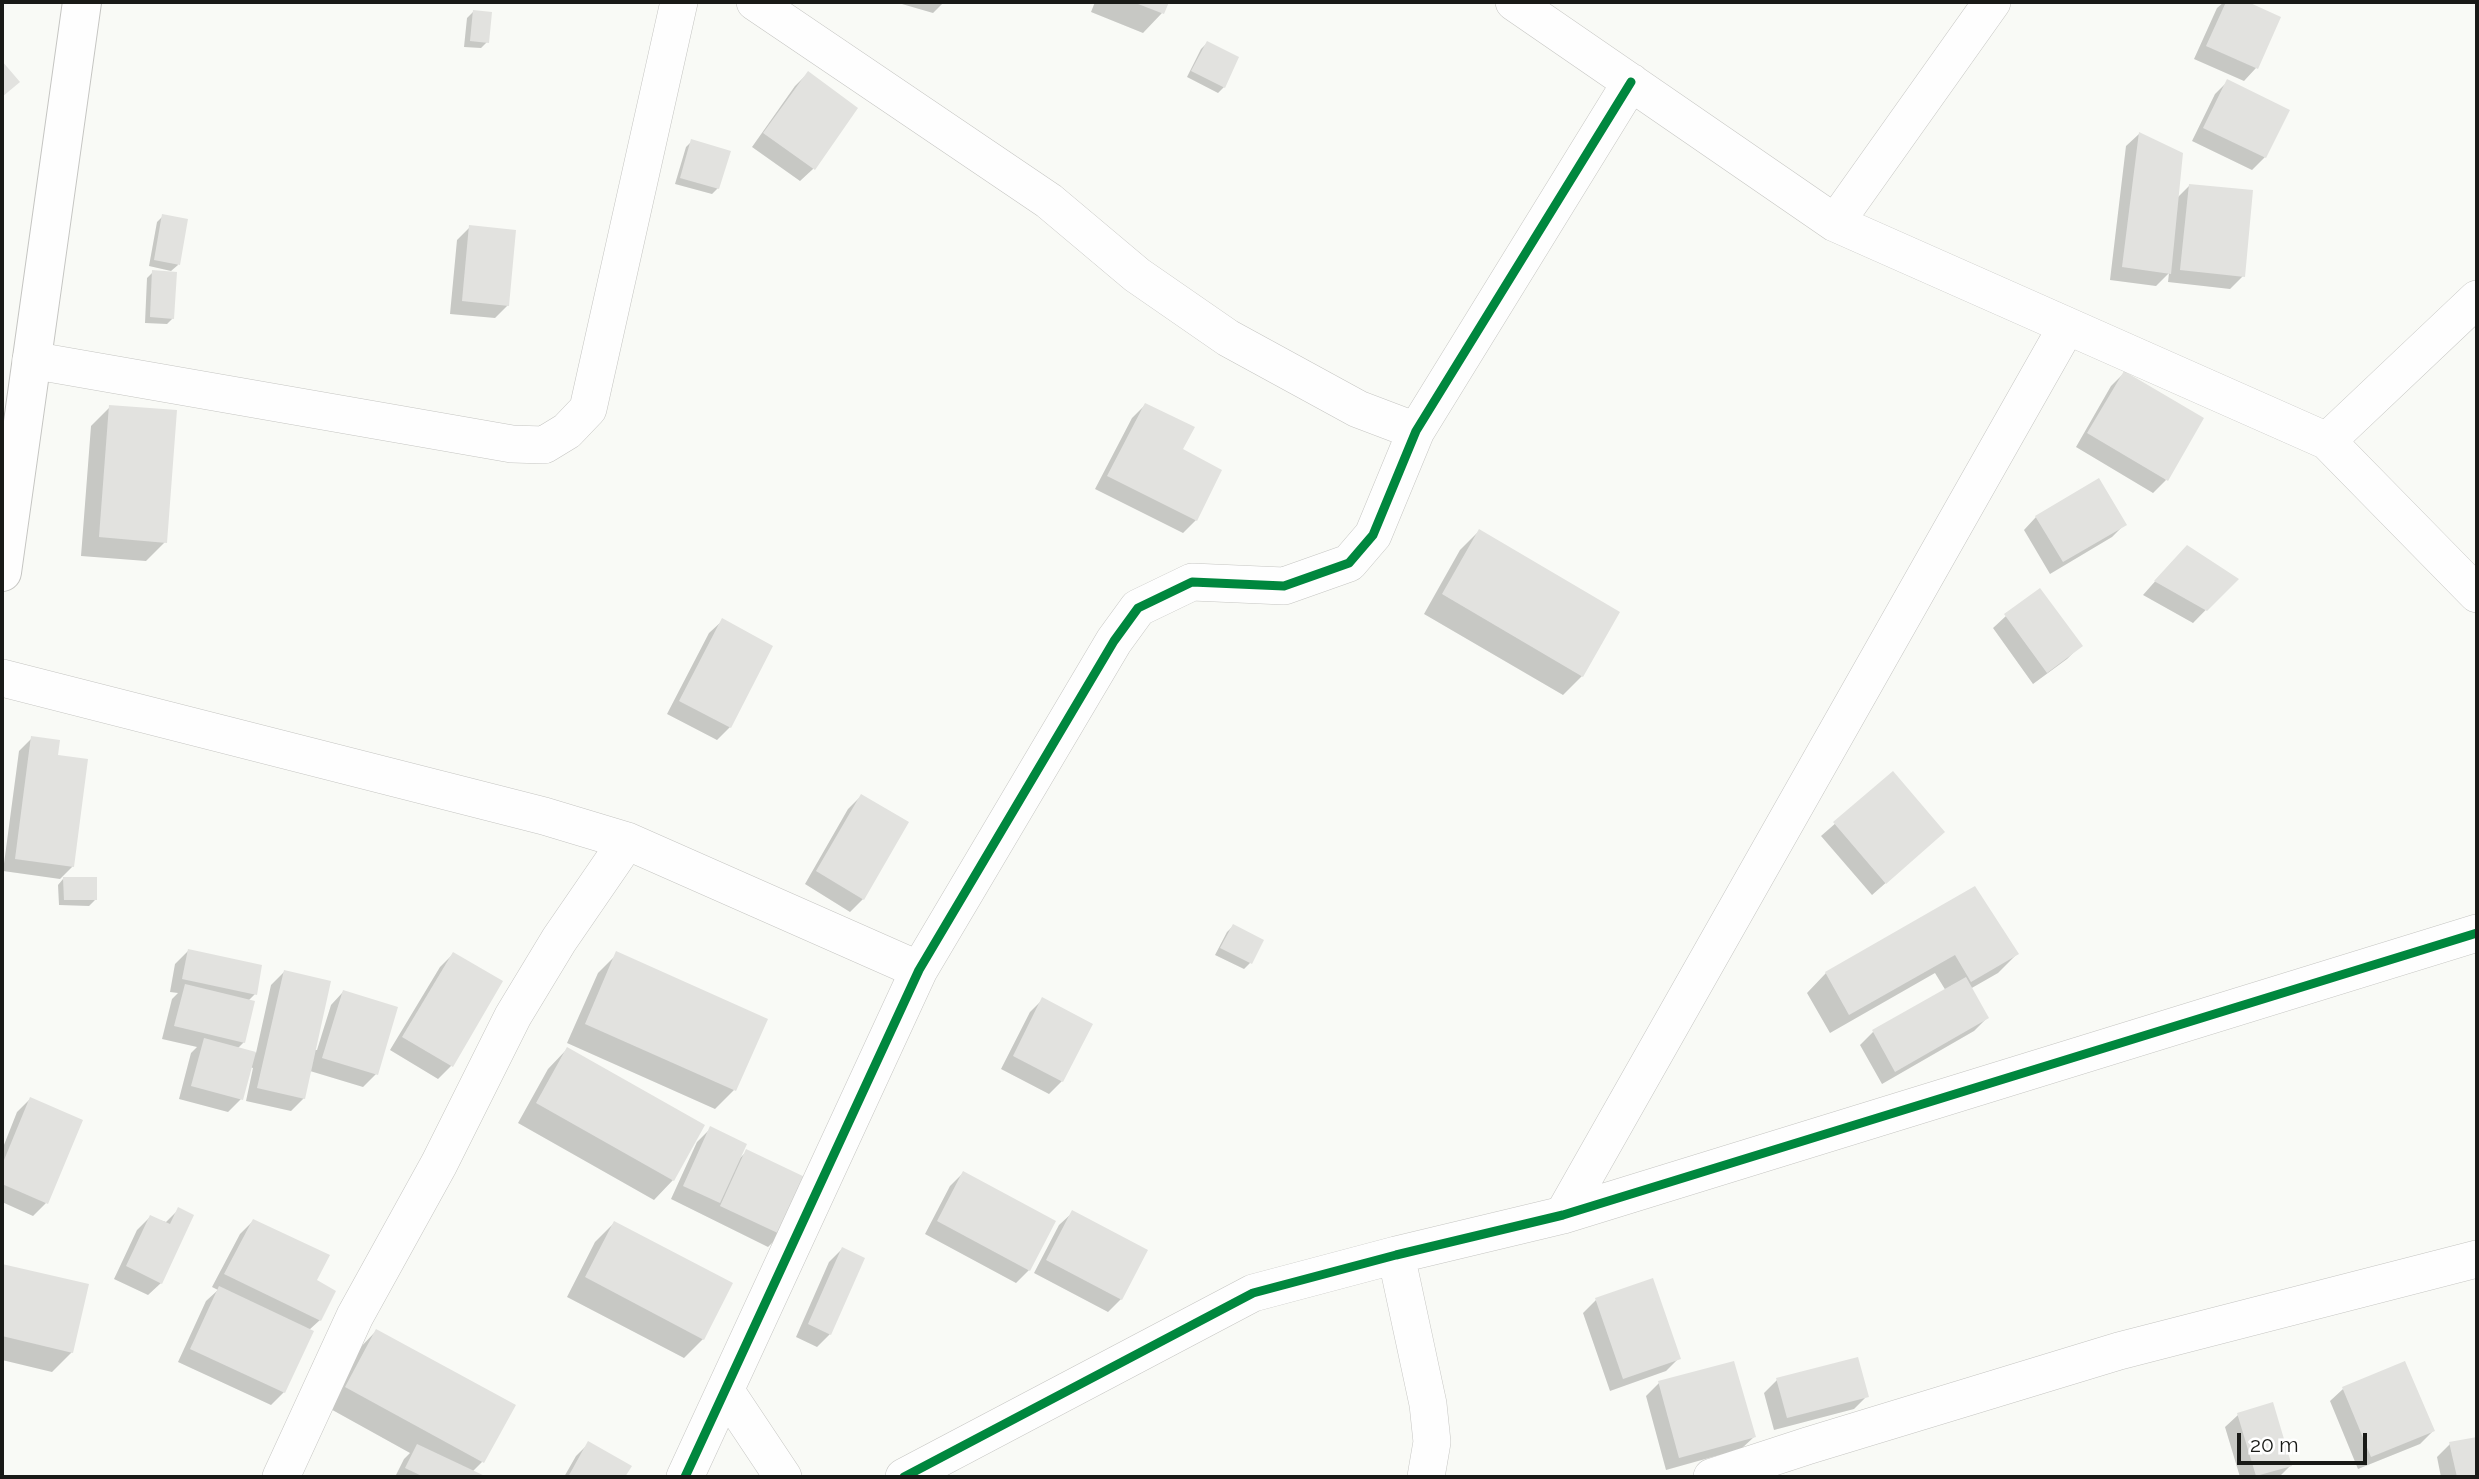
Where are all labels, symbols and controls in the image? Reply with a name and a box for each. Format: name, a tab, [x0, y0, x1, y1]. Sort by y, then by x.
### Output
scale bar	[2241, 1420, 2370, 1464]
text: 20 m	[2250, 1432, 2298, 1457]

